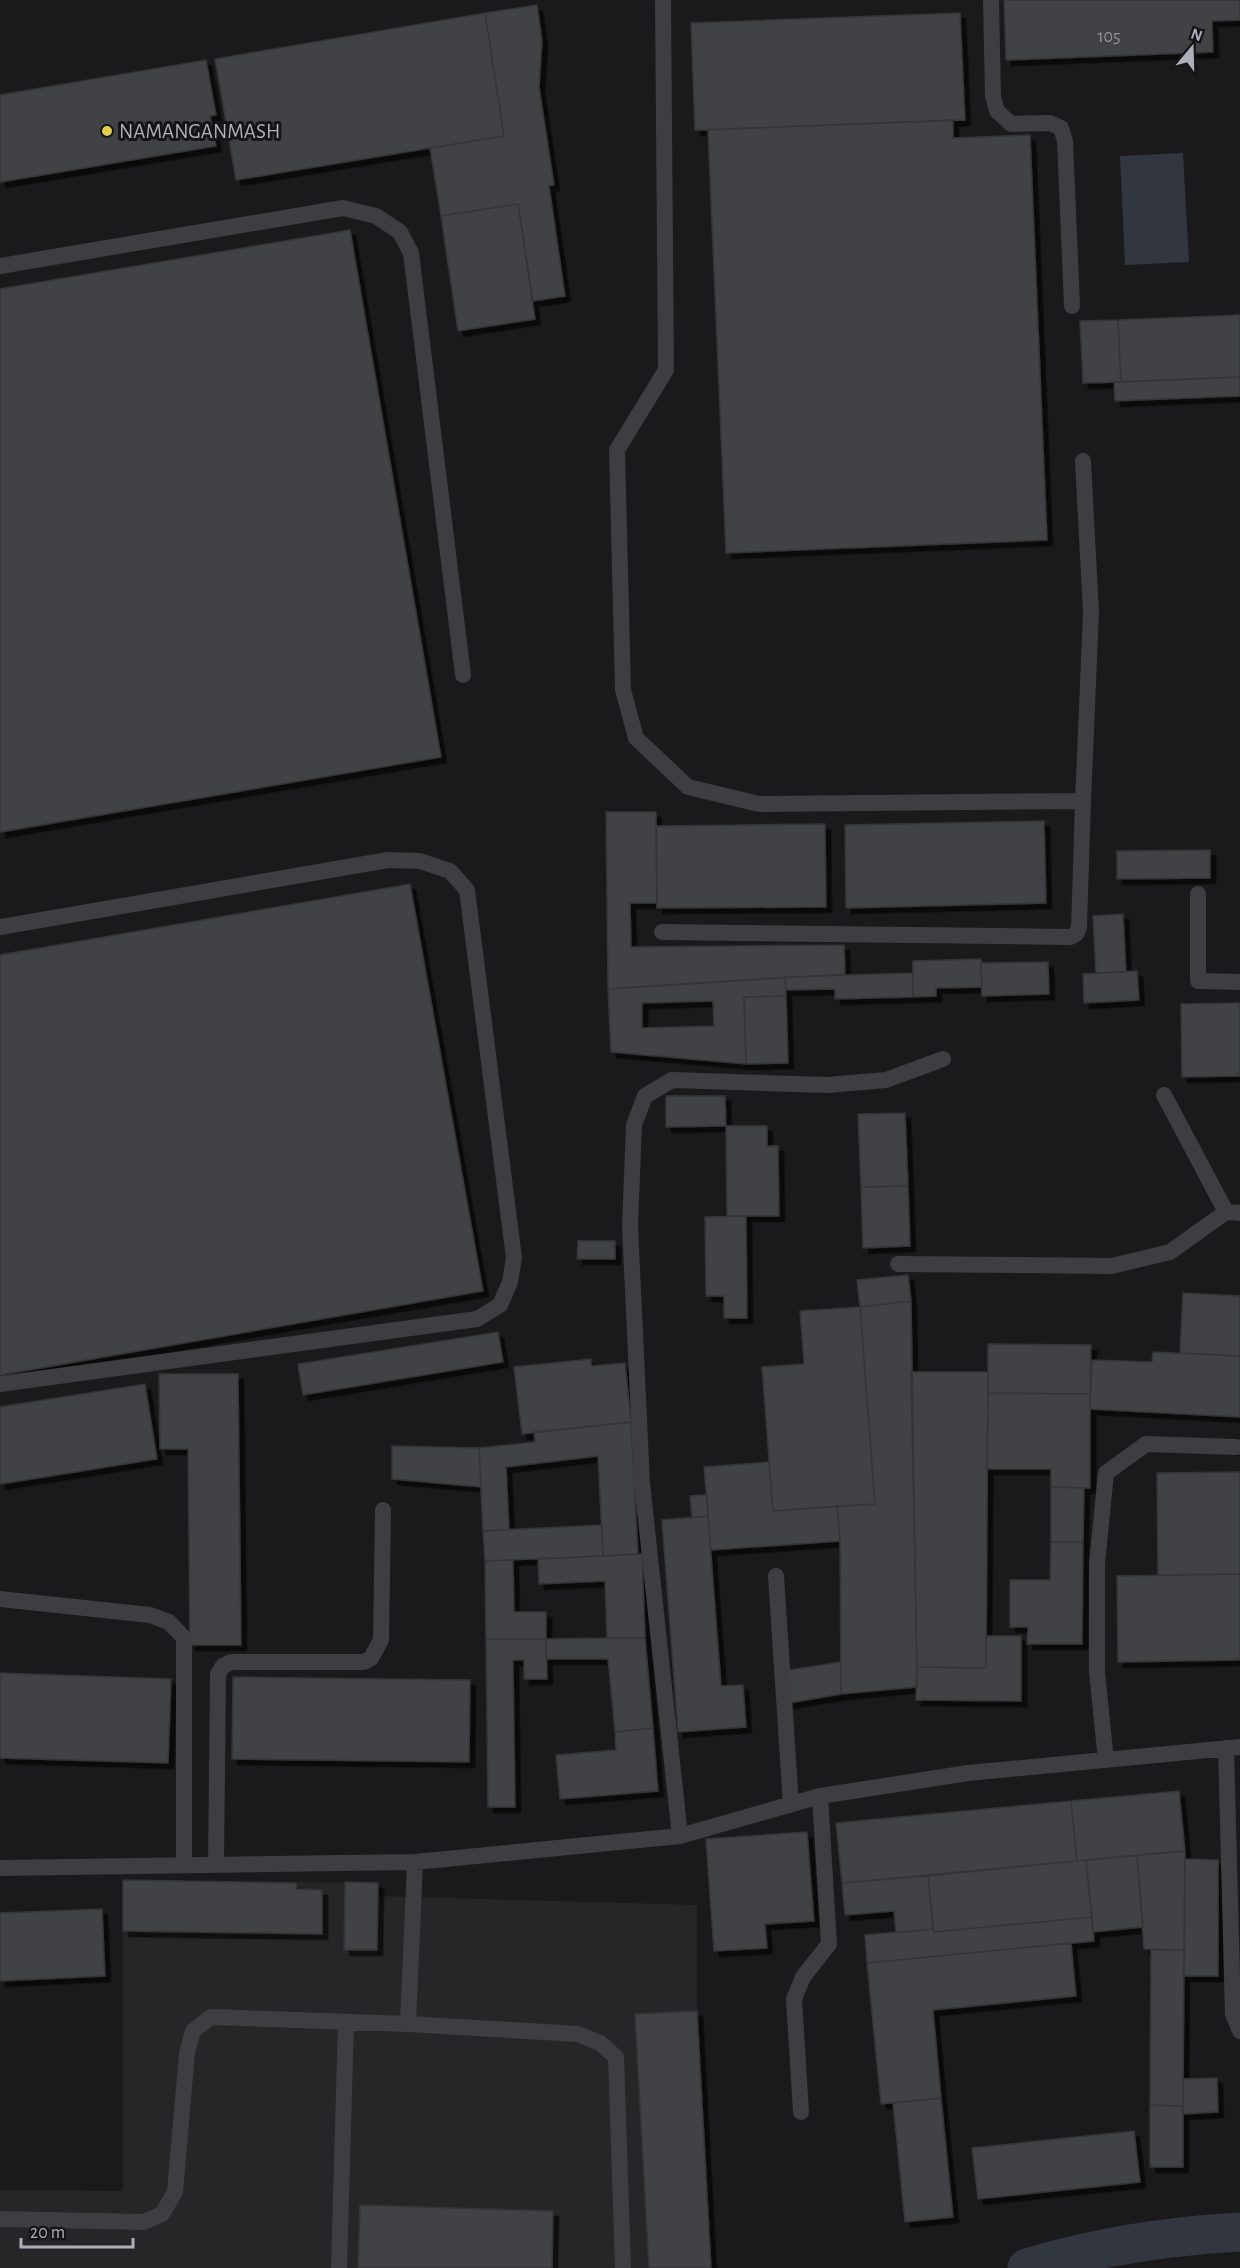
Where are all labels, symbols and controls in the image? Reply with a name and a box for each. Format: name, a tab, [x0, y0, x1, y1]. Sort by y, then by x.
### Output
north arrow	[1162, 18, 1222, 78]
text: N	[1189, 25, 1204, 44]
house number: 105	[1097, 28, 1121, 46]
place label: NAMANGANMASH	[119, 121, 280, 142]
marker: NAMANGANMASH	[100, 124, 114, 138]
scale bar	[21, 2211, 134, 2249]
text: 20 m	[30, 2224, 65, 2242]

